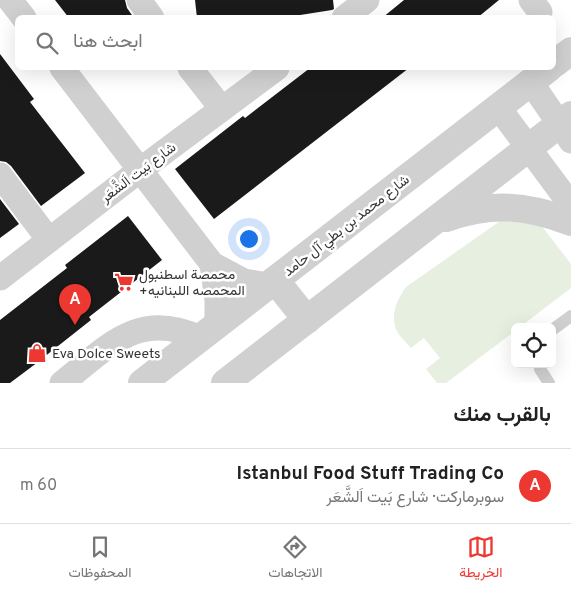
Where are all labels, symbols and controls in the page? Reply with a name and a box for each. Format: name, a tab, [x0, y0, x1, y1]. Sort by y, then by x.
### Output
search box	[15, 15, 556, 70]
icon: search	[33, 29, 61, 57]
text: ابحث هنا	[73, 30, 143, 54]
street label: شارع بَيت اَلشَّعَر	[95, 137, 180, 208]
street label: شارع محمد بن بطي آل حامد	[281, 172, 414, 282]
your location	[236, 226, 262, 252]
place label: محمصة اسطنبول +المحمصه اللبنانيه	[139, 267, 245, 300]
supermarket icon: محمصة اسطنبول +المحمصه اللبنانيه	[113, 271, 135, 293]
pin: A	[59, 284, 91, 325]
map controls	[511, 323, 556, 368]
button: locate	[511, 323, 556, 368]
shop icon: Eva Dolce Sweets	[26, 342, 48, 364]
place label: Eva Dolce Sweets	[52, 346, 161, 363]
text: بالقرب منك	[454, 402, 551, 429]
text: Istanbul Food Stuff Trading Co	[237, 462, 504, 486]
text: 60 m	[20, 476, 57, 496]
text: A	[529, 476, 541, 496]
text: سوبرماركت · شارع بَيت اَلشَّعَر	[326, 488, 504, 508]
tab: المحفوظات	[68, 533, 131, 585]
tab: الاتجاهات	[268, 533, 323, 585]
tab: الخريطة	[459, 533, 503, 585]

